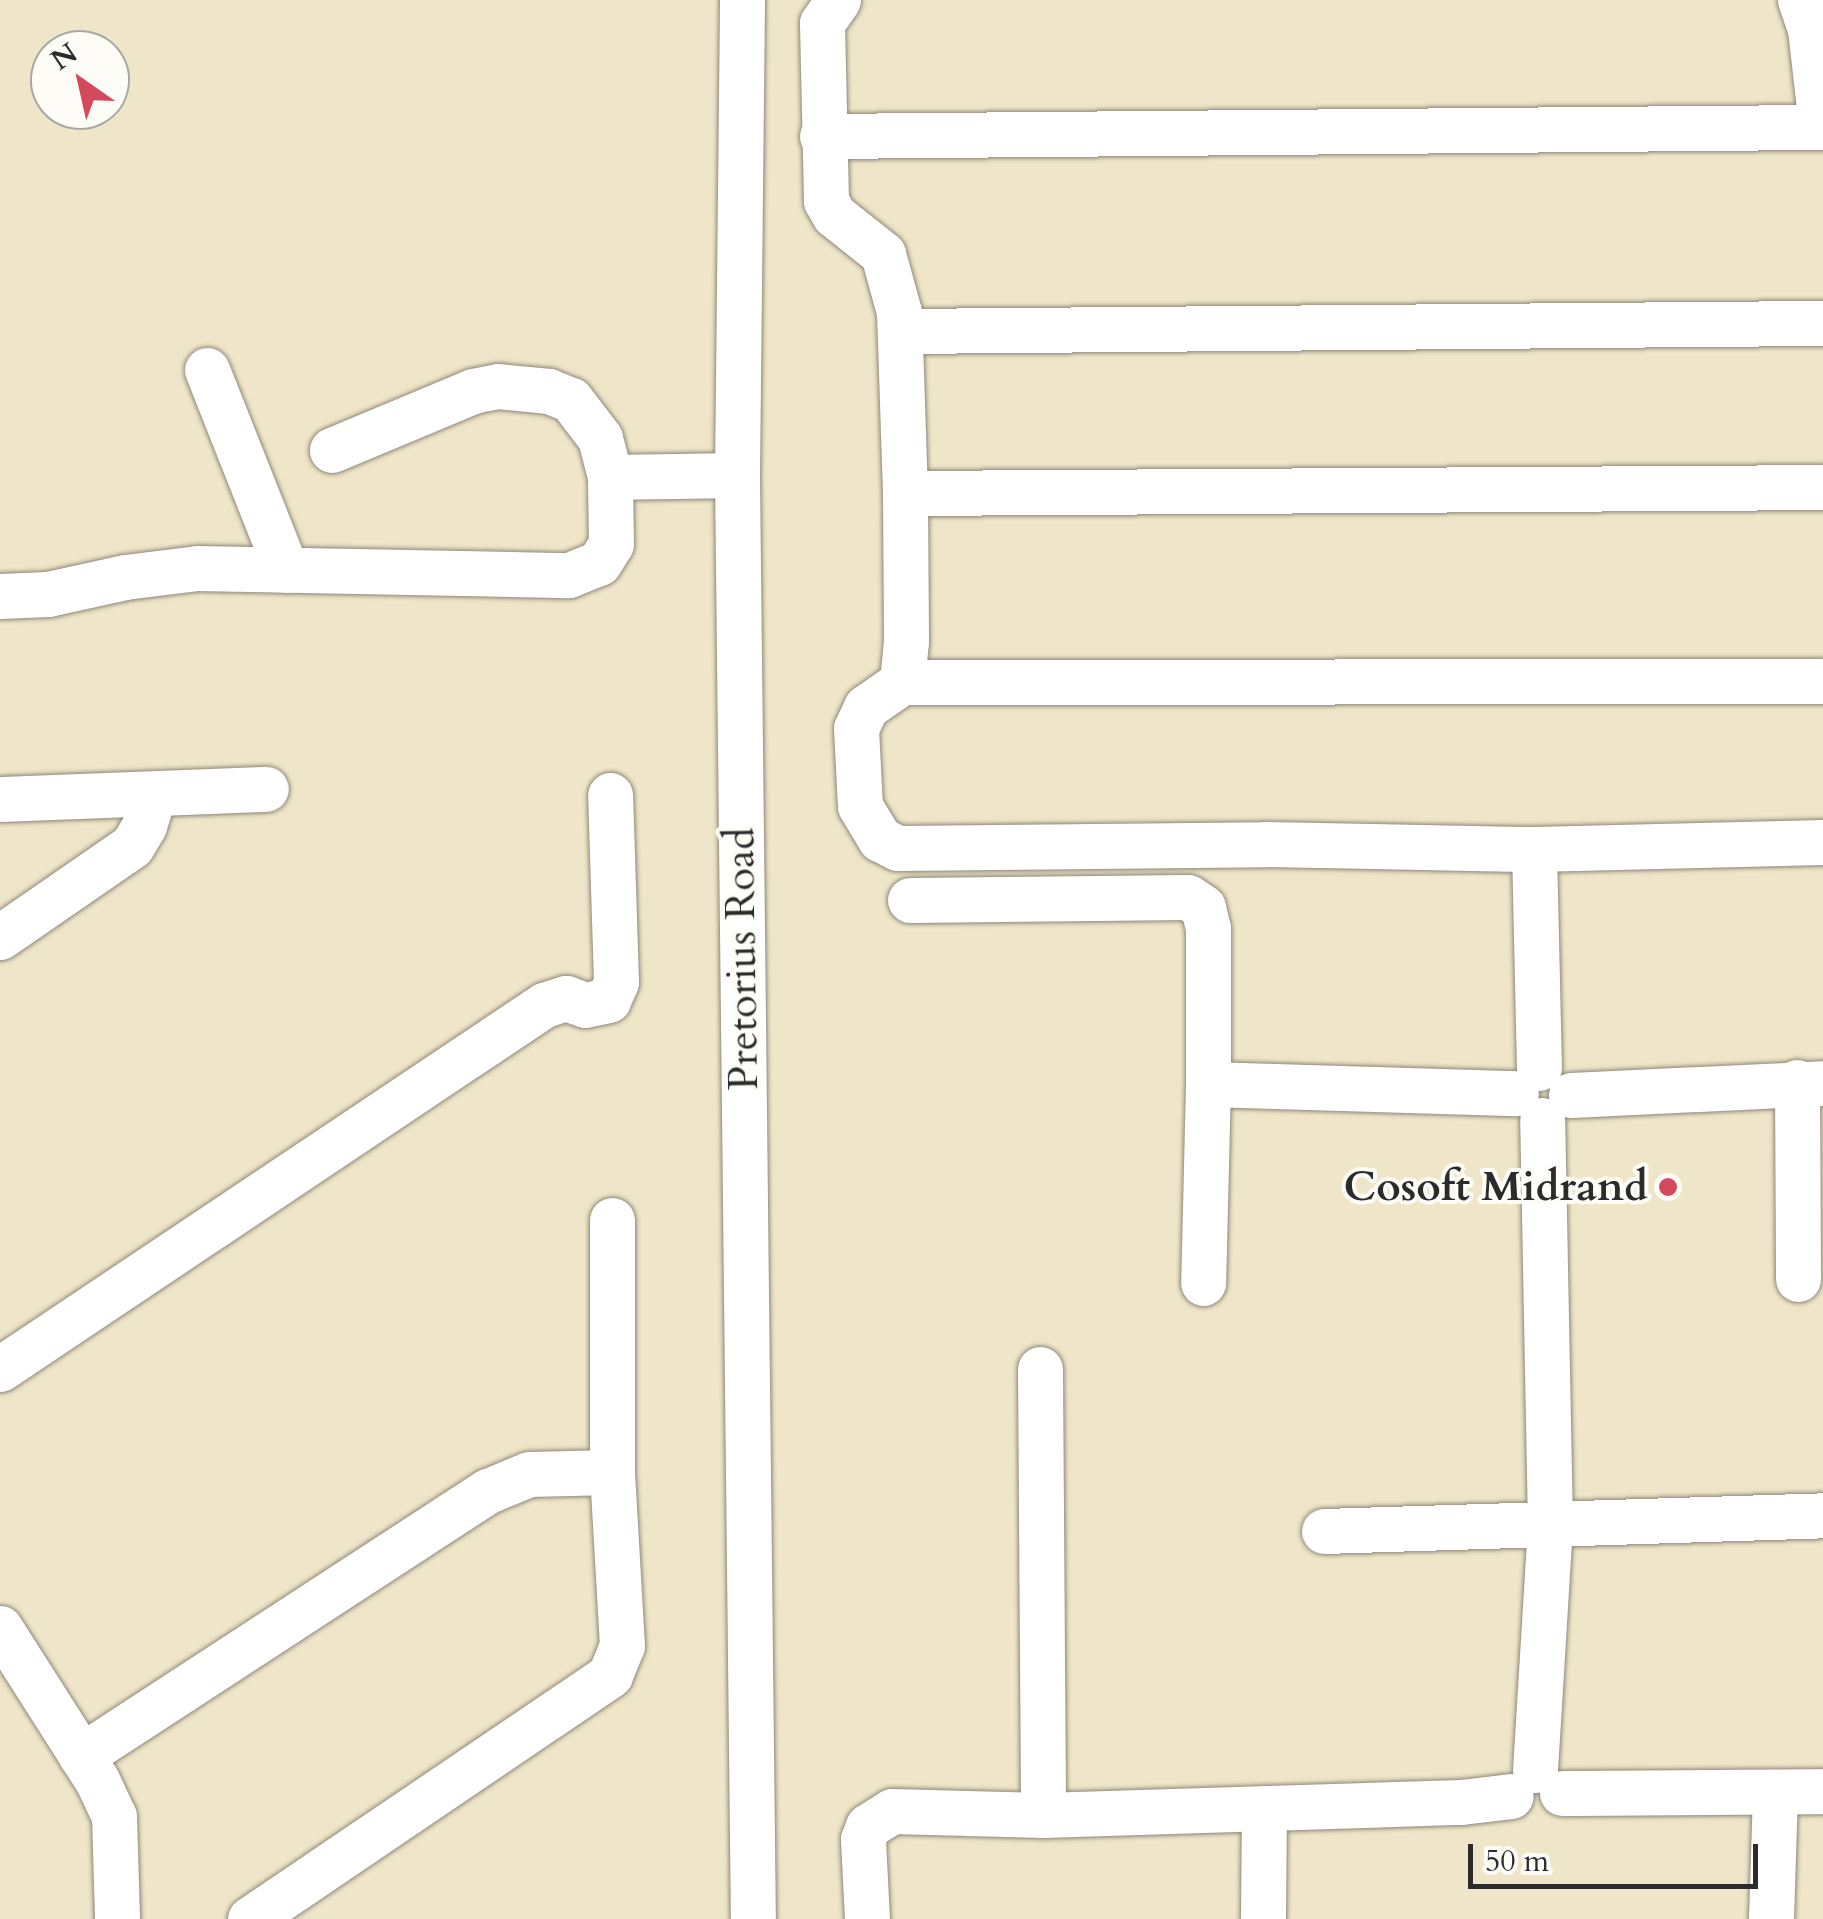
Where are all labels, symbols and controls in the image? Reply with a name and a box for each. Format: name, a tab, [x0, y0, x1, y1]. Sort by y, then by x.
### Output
north arrow	[30, 30, 130, 130]
text: N	[44, 34, 85, 79]
street label: Pretorius Road	[715, 827, 769, 1091]
place label: Cosoft Midrand	[1344, 1162, 1648, 1212]
marker: Cosoft Midrand	[1657, 1176, 1679, 1198]
scale bar	[1473, 1824, 1763, 1886]
text: 50 m	[1485, 1841, 1549, 1882]

